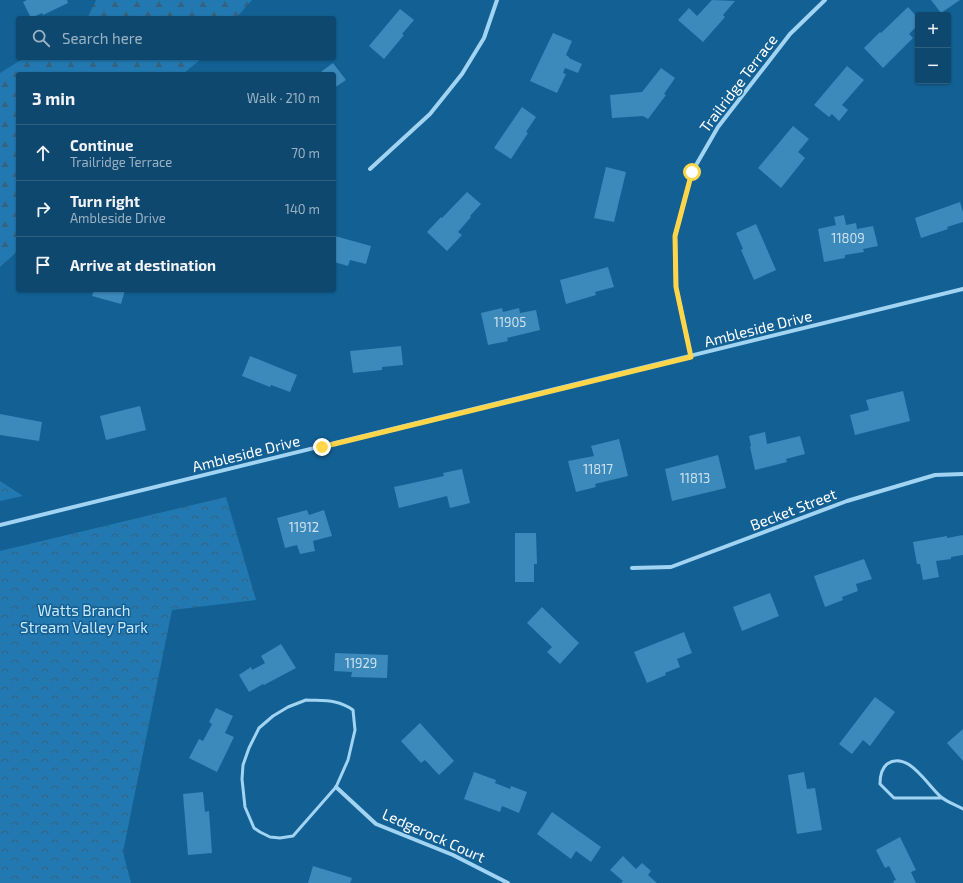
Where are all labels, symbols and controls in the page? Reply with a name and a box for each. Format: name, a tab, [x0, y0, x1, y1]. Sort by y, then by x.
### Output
map controls	[915, 12, 951, 84]
button: +	[915, 12, 951, 48]
search box	[16, 16, 336, 60]
icon: search	[30, 27, 52, 49]
text: Search here	[62, 29, 143, 47]
street label: Trailridge Terrace	[695, 30, 781, 136]
button: −	[915, 48, 951, 84]
text: 3 min	[32, 88, 75, 108]
text: Walk · 210 m	[247, 90, 320, 106]
text: Continue	[70, 136, 133, 154]
icon: ahead	[32, 142, 54, 164]
text: 70 m	[291, 145, 320, 161]
text: Trailridge Terrace	[70, 154, 172, 170]
route start	[683, 163, 701, 181]
text: Turn right	[70, 192, 140, 210]
icon: right	[32, 198, 54, 220]
text: 140 m	[285, 201, 320, 217]
text: Ambleside Drive	[70, 210, 166, 226]
house number: 11809	[831, 230, 865, 246]
icon: arrive	[32, 254, 54, 276]
text: Arrive at destination	[70, 256, 216, 274]
street label: Ambleside Drive	[702, 306, 814, 350]
house number: 11905	[494, 314, 526, 330]
street label: Ambleside Drive	[190, 431, 302, 475]
route end	[313, 438, 331, 456]
house number: 11817	[583, 461, 613, 477]
house number: 11813	[680, 470, 710, 486]
street label: Becket Street	[747, 484, 839, 534]
house number: 11912	[289, 519, 319, 535]
park label: Watts Branch Stream Valley Park	[20, 601, 148, 636]
house number: 11929	[345, 655, 377, 671]
street label: Ledgerock Court	[380, 804, 488, 866]

